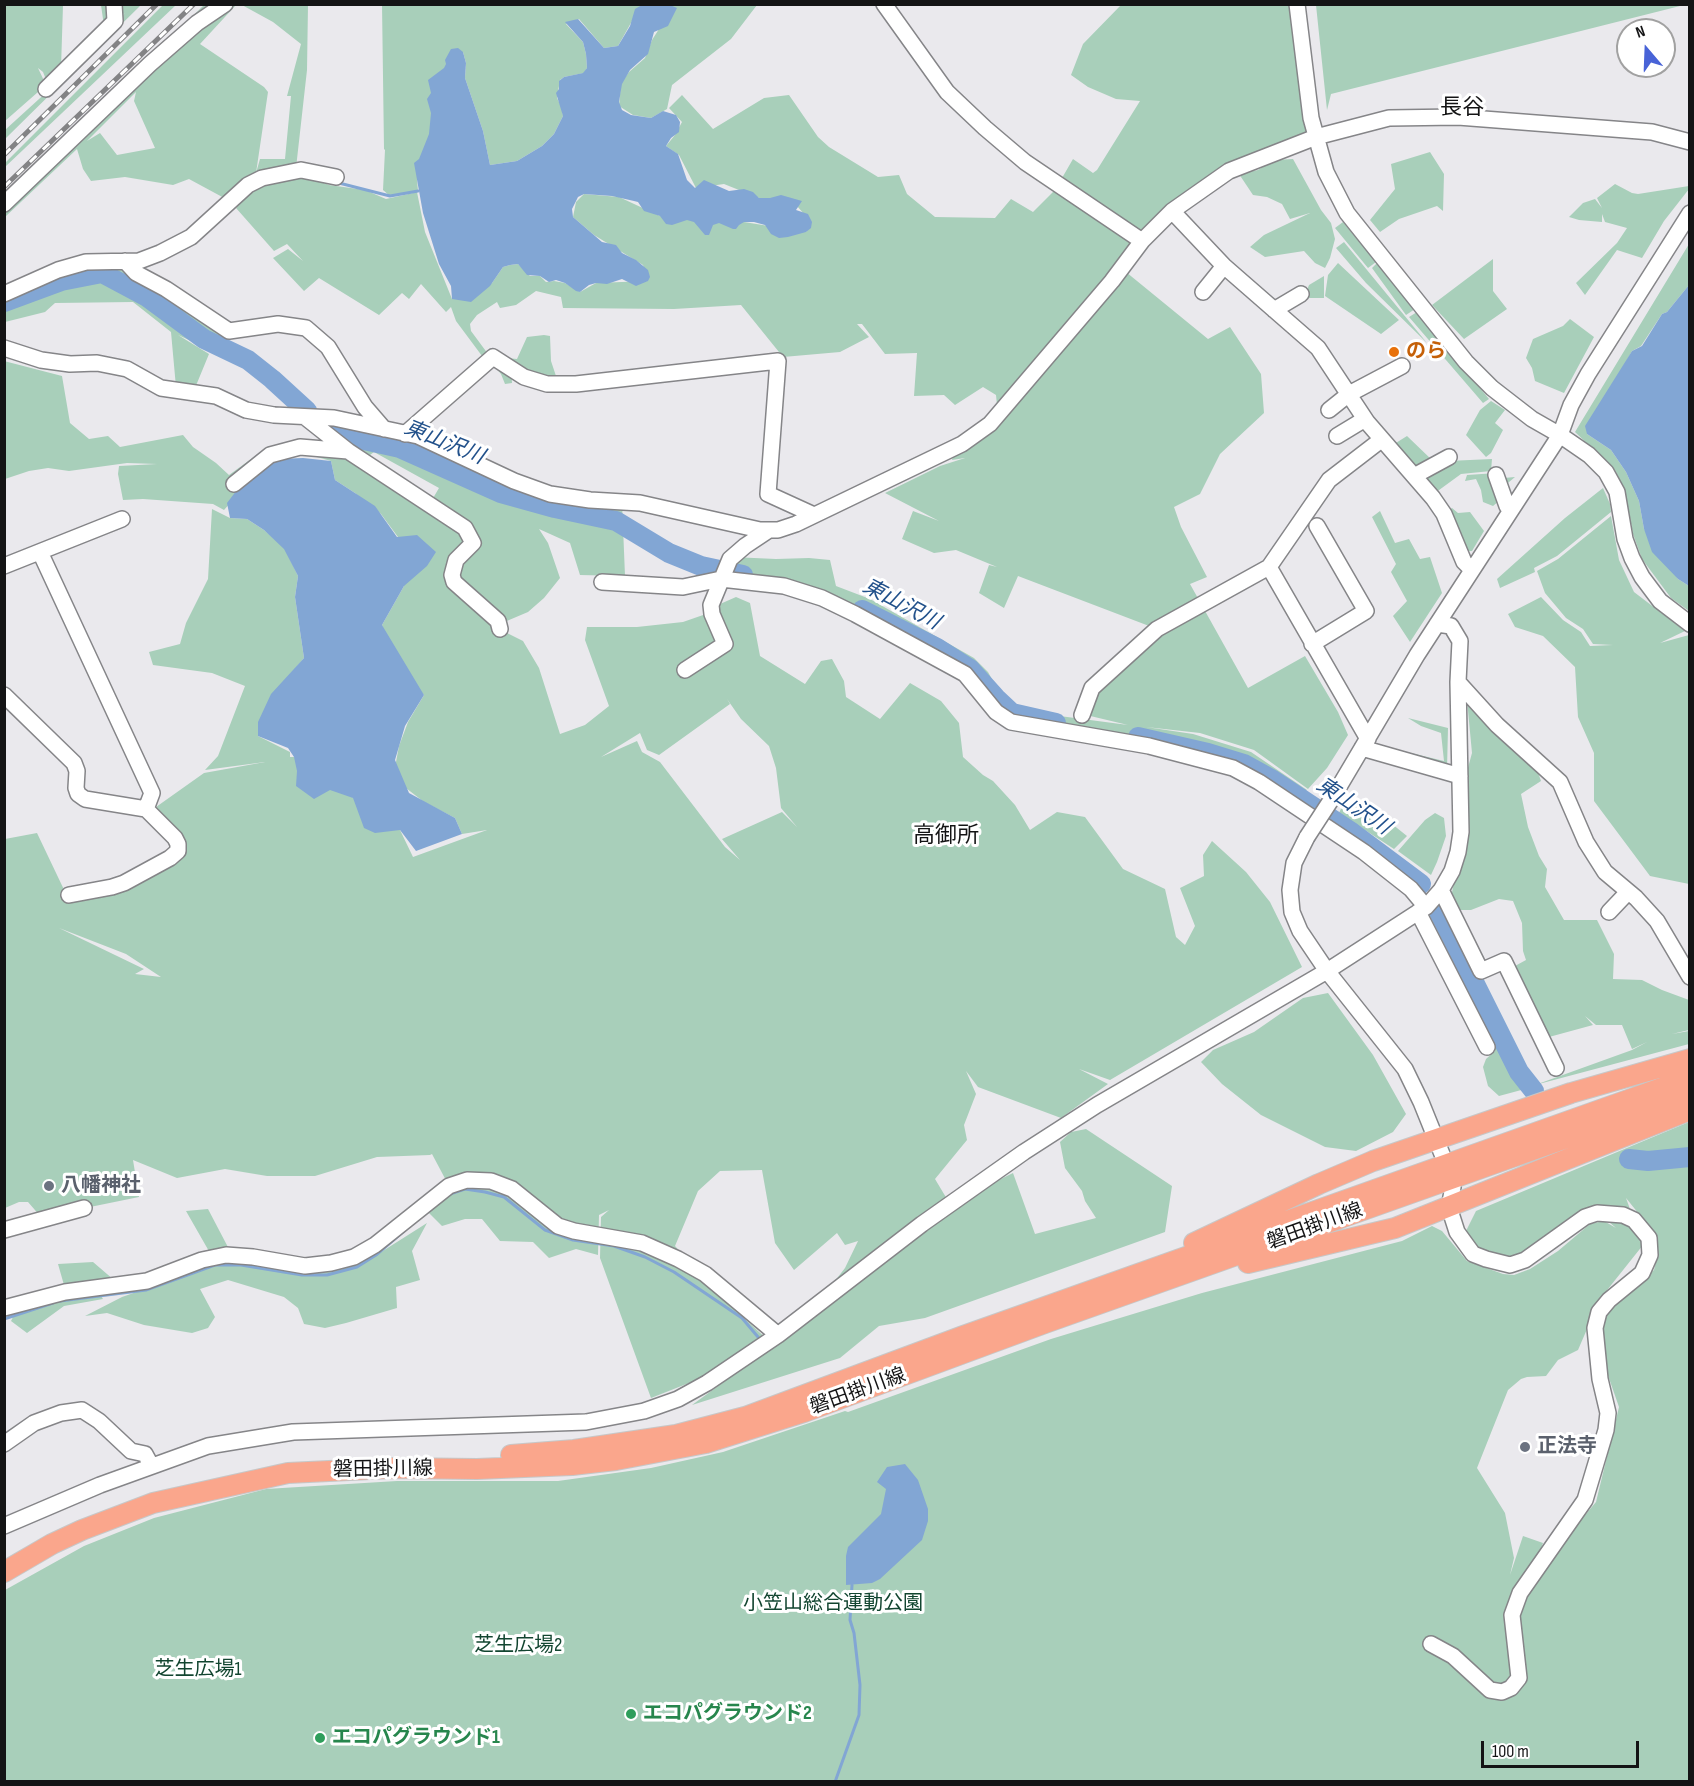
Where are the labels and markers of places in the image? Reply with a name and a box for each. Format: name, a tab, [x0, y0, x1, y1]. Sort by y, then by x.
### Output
place label: のら	[1406, 340, 1446, 364]
marker: のら	[1387, 345, 1401, 359]
place label: 八幡神社	[61, 1174, 141, 1198]
marker: 八幡神社	[42, 1179, 56, 1193]
place label: 正法寺	[1537, 1435, 1597, 1459]
marker: 正法寺	[1518, 1440, 1532, 1454]
place label: エコパグラウンド2	[643, 1702, 812, 1726]
marker: エコパグラウンド2	[624, 1707, 638, 1721]
place label: エコパグラウンド1	[332, 1726, 500, 1750]
marker: エコパグラウンド1	[313, 1731, 327, 1745]

